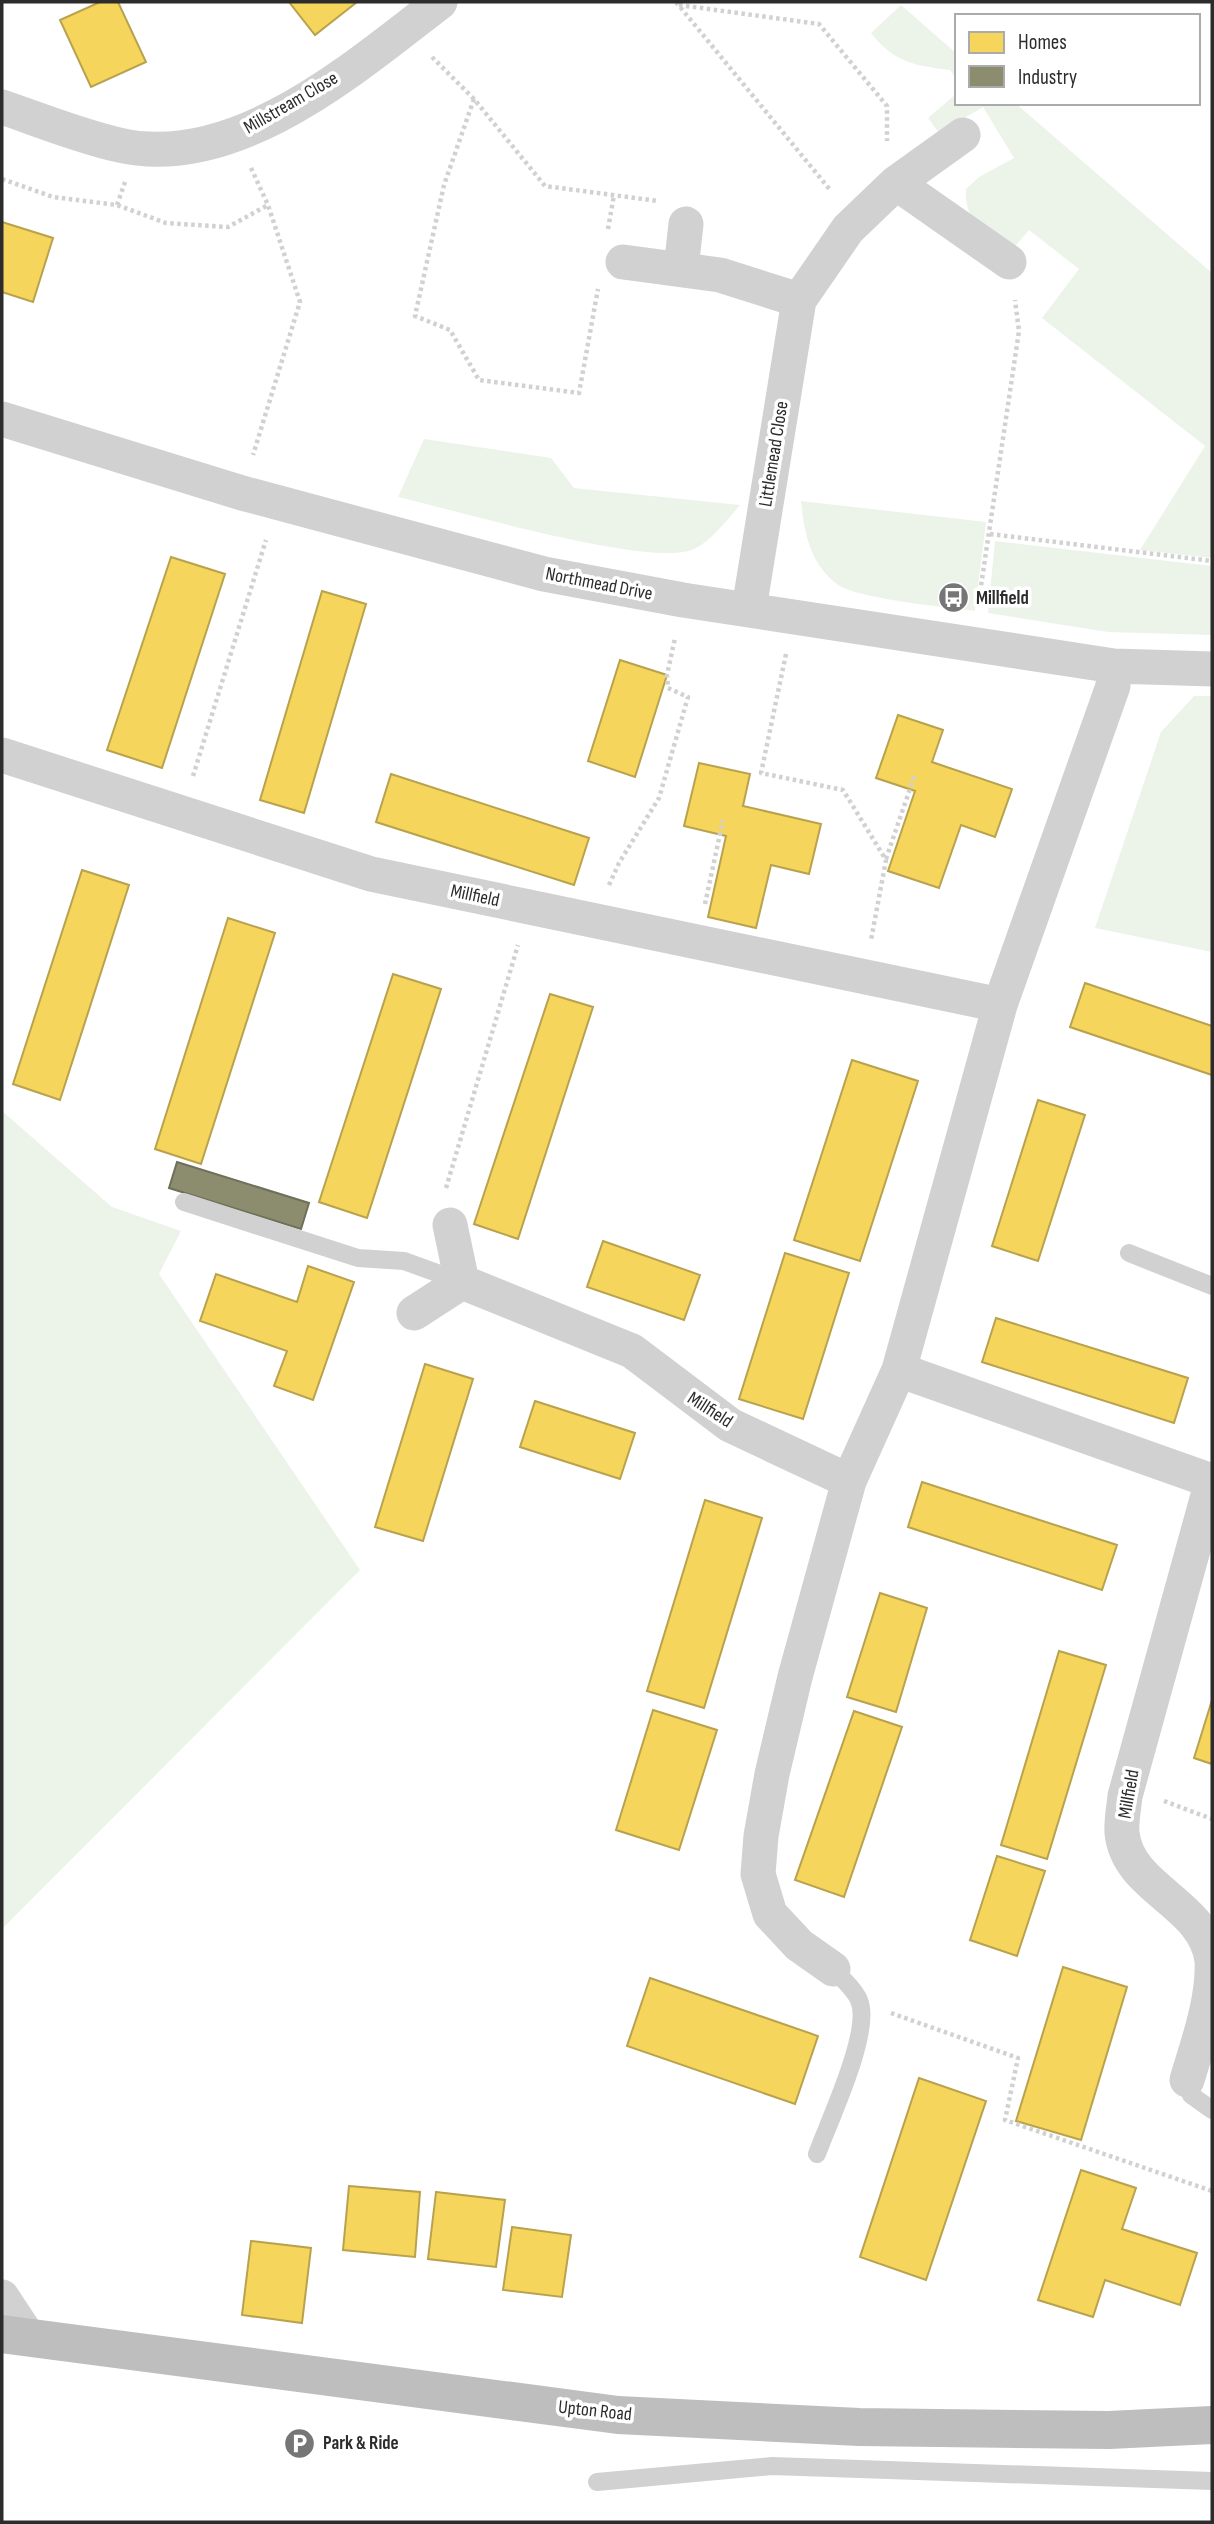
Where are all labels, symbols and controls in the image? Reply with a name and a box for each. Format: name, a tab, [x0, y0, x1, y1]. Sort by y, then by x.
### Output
legend	[955, 14, 1200, 105]
text: Homes	[1018, 30, 1067, 55]
text: Industry	[1018, 65, 1077, 90]
street label: Millstream Close	[240, 67, 342, 139]
street label: Littlemead Close	[754, 400, 794, 508]
street label: Northmead Drive	[544, 562, 654, 606]
bus stop icon: Millfield	[936, 581, 970, 615]
place label: Millfield	[976, 587, 1029, 610]
street label: Millfield	[448, 880, 502, 912]
street label: Millfield	[683, 1387, 737, 1433]
street label: Millfield	[1113, 1768, 1145, 1820]
street label: Upton Road	[557, 2396, 633, 2426]
parking icon: Park & Ride	[283, 2426, 317, 2460]
place label: Park & Ride	[323, 2432, 399, 2455]

